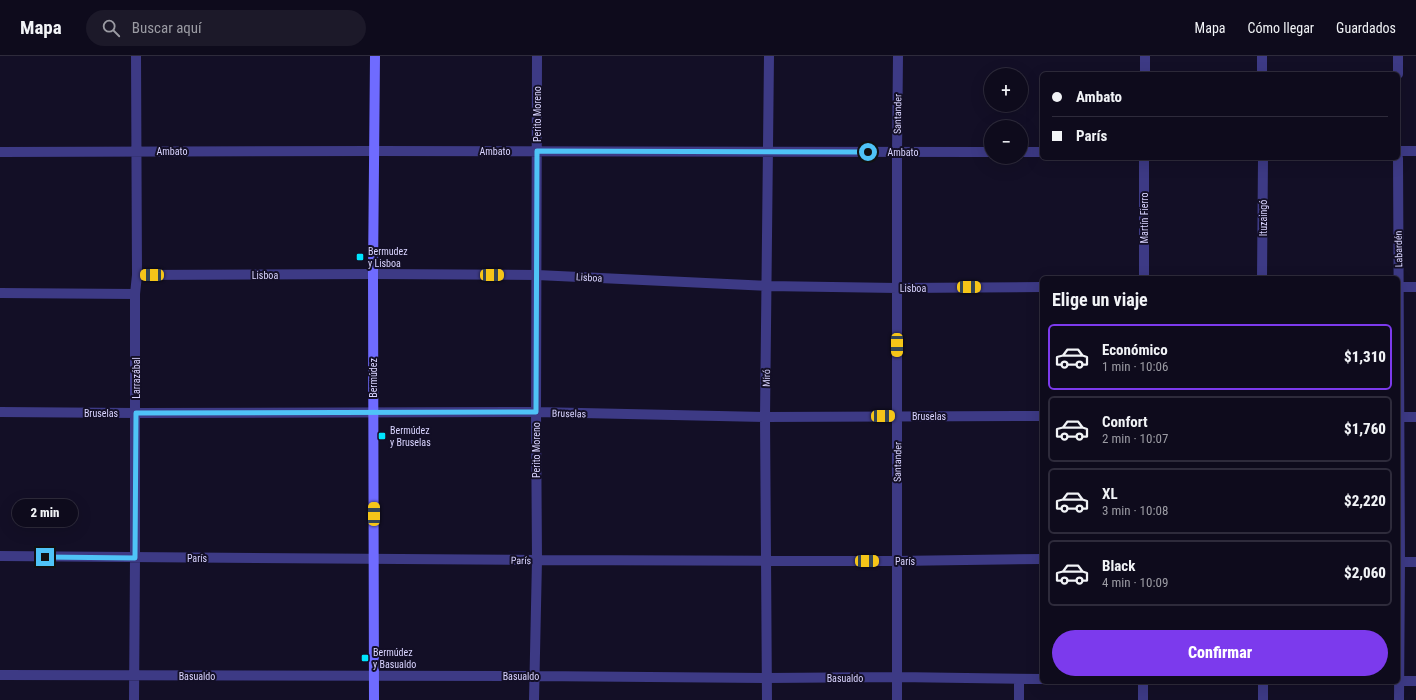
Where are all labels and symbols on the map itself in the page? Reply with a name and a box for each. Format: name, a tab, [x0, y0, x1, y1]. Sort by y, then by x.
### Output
street label: Perito Moreno	[532, 86, 543, 142]
street label: Santander	[892, 94, 903, 134]
route start	[859, 143, 877, 161]
street label: Ambato	[157, 146, 187, 157]
street label: Ambato	[480, 146, 510, 157]
street label: Ambato	[888, 147, 918, 158]
street label: Martín Fierro	[1139, 193, 1150, 243]
street label: Ituzaingó	[1258, 200, 1269, 236]
street label: Labardén	[1393, 230, 1404, 267]
place label: Bermudez y Lisboa	[368, 246, 408, 269]
marker: Bermudez y Lisboa	[355, 252, 365, 262]
car	[140, 269, 164, 281]
car	[480, 269, 504, 281]
street label: Lisboa	[252, 270, 278, 281]
street label: Lisboa	[576, 271, 603, 284]
car	[957, 281, 981, 293]
street label: Lisboa	[900, 283, 926, 294]
car	[891, 333, 903, 357]
street label: Larrazábal	[131, 357, 142, 399]
street label: Bermúdez	[368, 358, 379, 398]
street label: Miró	[761, 369, 772, 387]
street label: Bruselas	[84, 408, 119, 419]
street label: Bruselas	[552, 408, 587, 419]
car	[871, 410, 895, 422]
street label: Bruselas	[912, 411, 947, 422]
street label: Perito Moreno	[531, 422, 542, 478]
place label: Bermúdez y Bruselas	[390, 425, 431, 448]
marker: Bermúdez y Bruselas	[377, 431, 387, 441]
street label: Santander	[892, 442, 903, 482]
callout: 2 min	[12, 499, 78, 527]
car	[368, 502, 380, 526]
route end	[36, 548, 54, 566]
street label: París	[187, 553, 208, 564]
street label: París	[511, 555, 532, 566]
car	[855, 555, 879, 567]
street label: París	[895, 556, 916, 567]
place label: Bermúdez y Basualdo	[373, 647, 416, 670]
marker: Bermúdez y Basualdo	[360, 653, 370, 663]
street label: Basualdo	[179, 671, 215, 682]
street label: Basualdo	[503, 671, 539, 682]
street label: Basualdo	[827, 673, 863, 684]

